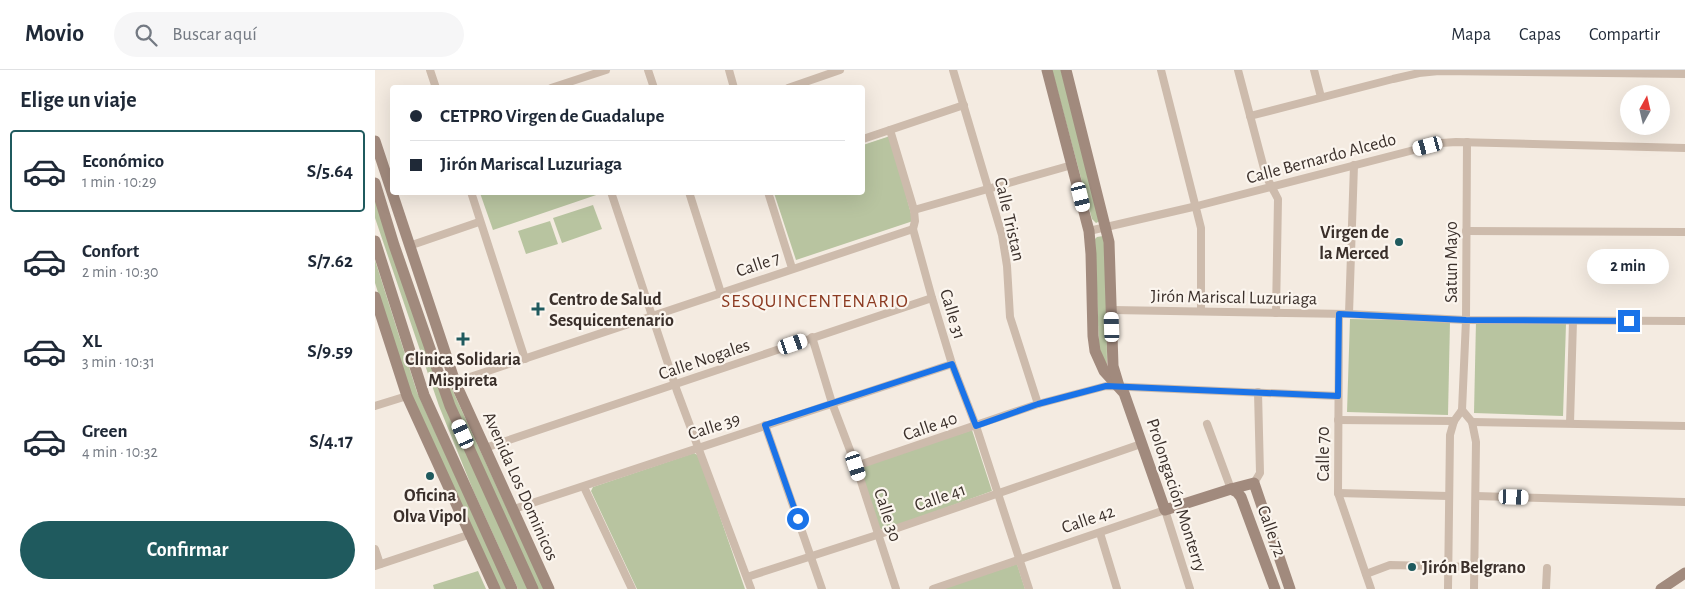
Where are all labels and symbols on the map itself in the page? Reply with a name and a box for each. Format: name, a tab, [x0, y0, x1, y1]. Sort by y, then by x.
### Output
north arrow	[1620, 85, 1670, 135]
street label: Calle Bernardo Alcedo	[1245, 130, 1398, 188]
car	[1411, 135, 1444, 157]
street label: Calle Tristan	[991, 176, 1027, 263]
car	[1070, 181, 1091, 213]
street label: Satun Mayo	[1443, 221, 1461, 303]
place label: Virgen de la Merced	[1319, 224, 1390, 263]
marker: Virgen de la Merced	[1393, 236, 1405, 248]
callout: 2 min	[1588, 248, 1670, 284]
street label: Calle 7	[734, 249, 783, 281]
street label: Calle 31	[936, 287, 968, 342]
street label: Jirón Mariscal Luzuriaga	[1151, 288, 1317, 308]
place label: Centro de Salud Sesquicentenario	[549, 291, 674, 330]
district label: SESQUINCENTENARIO	[721, 292, 909, 311]
marker: Centro de Salud Sesquicentenario	[531, 302, 545, 316]
route end	[1618, 310, 1640, 332]
car	[1103, 312, 1120, 342]
marker: Clinica Solidaria Mispireta	[456, 332, 470, 346]
car	[776, 332, 809, 356]
street label: Calle Nogales	[657, 336, 752, 384]
place label: Clinica Solidaria Mispireta	[405, 351, 521, 390]
street label: Avenida Los Dominicos	[479, 409, 561, 564]
street label: Calle 40	[901, 409, 960, 445]
street label: Calle 39	[686, 410, 743, 444]
street label: Prolongación Monterry	[1143, 416, 1209, 575]
car	[450, 417, 475, 451]
street label: Calle 70	[1315, 427, 1333, 481]
car	[844, 449, 867, 483]
marker: Oficina Olva Vipol	[424, 470, 436, 482]
street label: Calle 41	[912, 481, 968, 515]
street label: Calle 30	[870, 486, 904, 544]
place label: Oficina Olva Vipol	[393, 487, 467, 526]
car	[1498, 489, 1529, 505]
street label: Calle 42	[1060, 503, 1117, 537]
street label: Calle 72	[1253, 503, 1289, 560]
route start	[787, 508, 809, 530]
place label: Jirón Belgrano	[1422, 559, 1526, 577]
marker: Jirón Belgrano	[1406, 561, 1418, 573]

